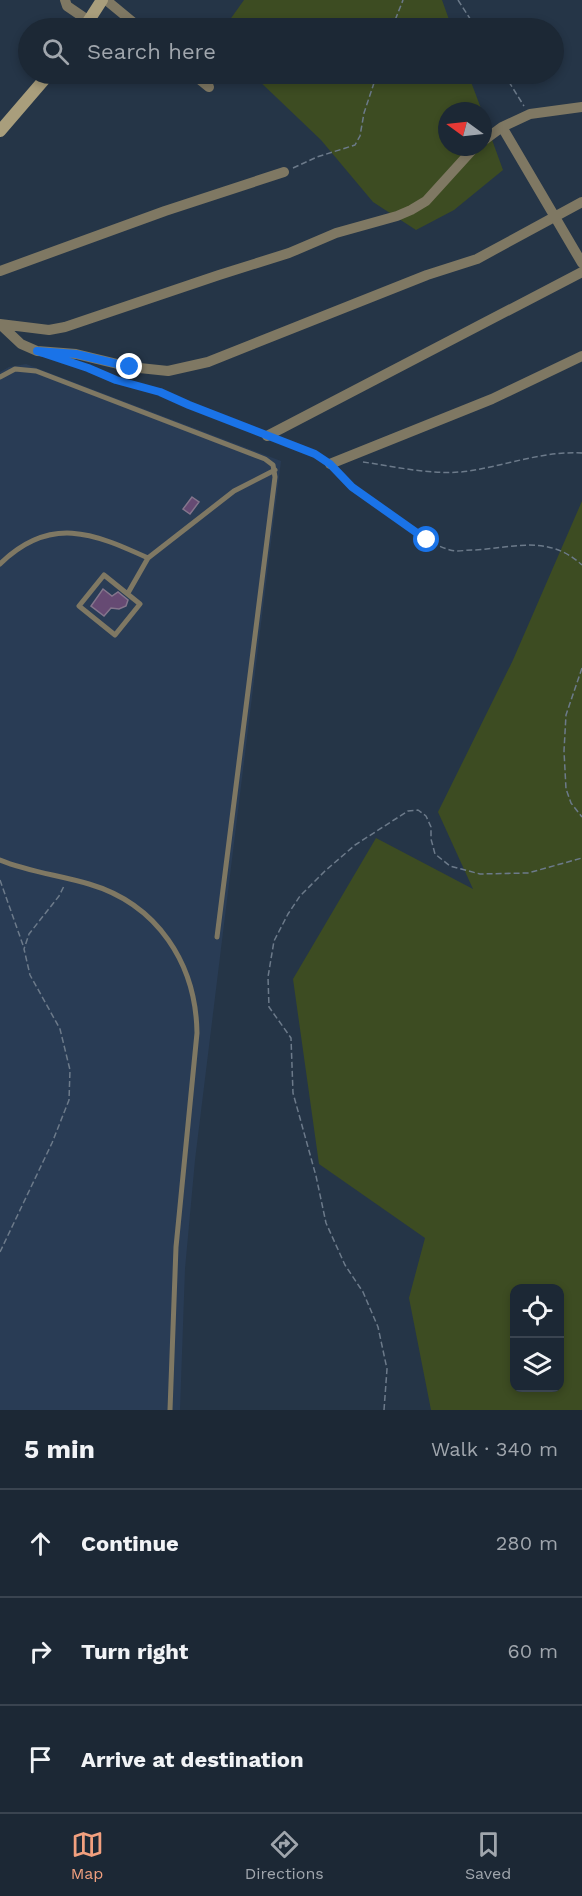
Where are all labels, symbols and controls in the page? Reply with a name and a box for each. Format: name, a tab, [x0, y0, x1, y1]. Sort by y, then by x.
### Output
search box	[18, 18, 564, 84]
icon: search	[39, 35, 72, 68]
text: Search here	[87, 39, 216, 64]
north arrow	[438, 102, 492, 156]
route end	[116, 353, 142, 379]
route start	[413, 526, 439, 552]
map controls	[510, 1284, 564, 1392]
button: locate	[510, 1284, 564, 1338]
button: layers	[510, 1338, 564, 1392]
text: 5 min	[24, 1434, 95, 1464]
text: Walk · 340 m	[431, 1437, 558, 1461]
icon: ahead	[24, 1527, 57, 1560]
text: Continue	[81, 1531, 179, 1556]
text: 280 m	[496, 1531, 558, 1555]
icon: right	[24, 1635, 57, 1668]
text: Turn right	[81, 1639, 188, 1664]
text: 60 m	[508, 1639, 558, 1663]
icon: arrive	[24, 1743, 57, 1776]
text: Arrive at destination	[81, 1747, 304, 1772]
tab: Map	[71, 1828, 104, 1883]
tab: Directions	[245, 1828, 324, 1883]
tab: Saved	[465, 1828, 511, 1883]

